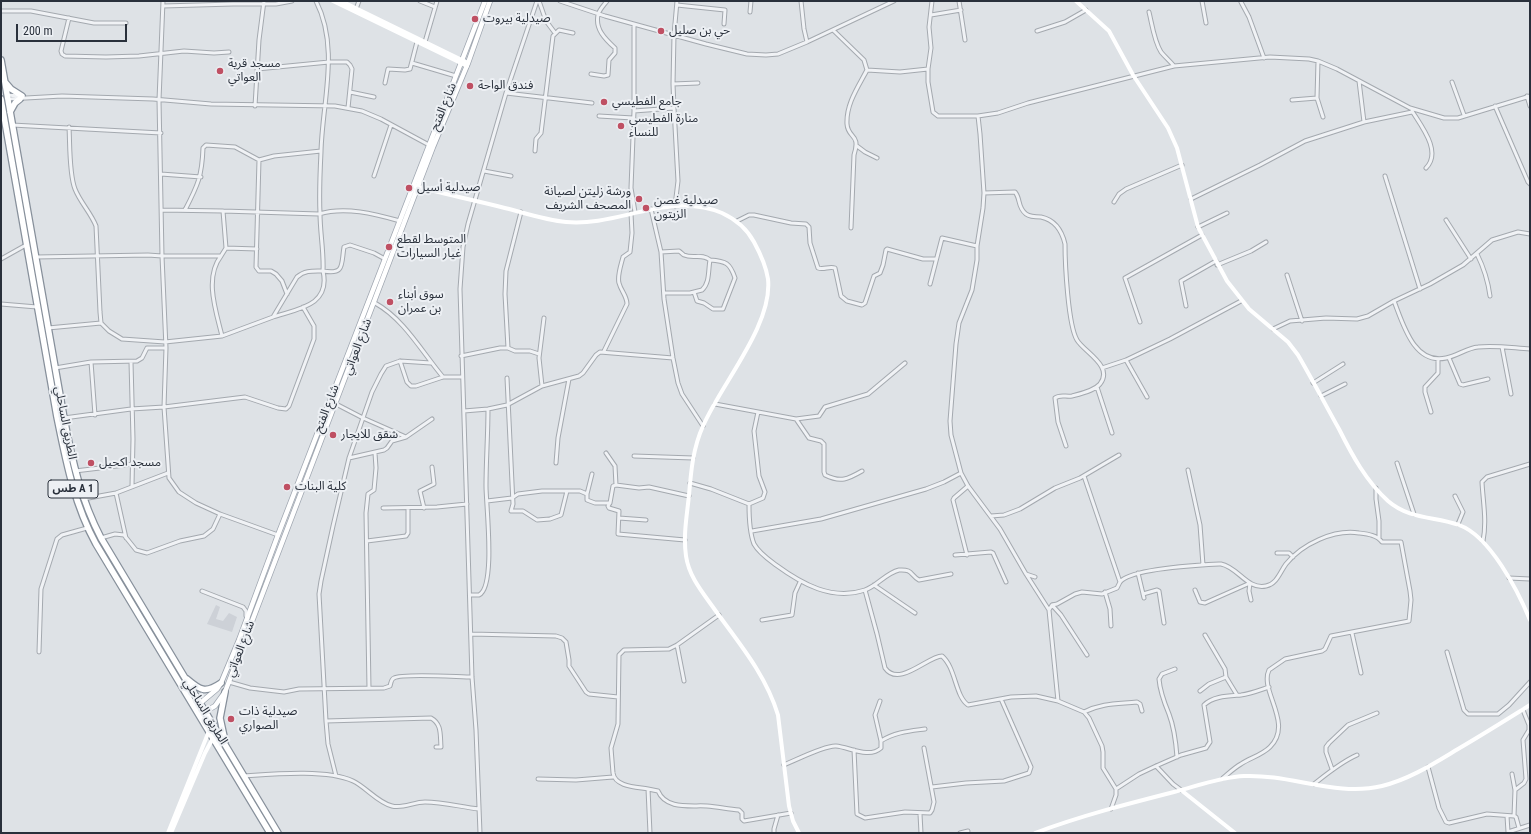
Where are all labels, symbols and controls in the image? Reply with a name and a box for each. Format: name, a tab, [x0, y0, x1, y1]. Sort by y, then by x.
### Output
place label: صيدلية بيروت	[483, 12, 551, 26]
marker: صيدلية بيروت	[470, 14, 480, 24]
scale bar	[18, 16, 129, 42]
text: 200 m	[23, 24, 53, 38]
place label: حي بن صليل	[669, 24, 730, 38]
marker: حي بن صليل	[656, 26, 666, 36]
place label: مسجد قرية العواتي	[228, 57, 280, 85]
marker: مسجد قرية العواتي	[215, 66, 225, 76]
place label: فندق الواحة	[478, 79, 533, 93]
street label: شارع الفتح	[428, 81, 460, 133]
marker: فندق الواحة	[465, 81, 475, 91]
place label: جامع الفطيسي	[612, 95, 682, 109]
marker: جامع الفطيسي	[599, 97, 609, 107]
place label: منارة الفطيسي للنساء	[629, 112, 698, 140]
marker: منارة الفطيسي للنساء	[616, 121, 626, 131]
place label: صيدلية أسيل	[417, 181, 480, 195]
marker: صيدلية أسيل	[404, 183, 414, 193]
place label: ورشة زليتن لصيانة المصحف الشريف	[544, 185, 631, 213]
marker: ورشة زليتن لصيانة المصحف الشريف	[634, 194, 644, 204]
place label: صيدلية غصن الزيتون	[654, 194, 718, 222]
marker: صيدلية غصن الزيتون	[641, 203, 651, 213]
place label: المتوسط لقطع غيار السيارات	[397, 233, 466, 261]
marker: المتوسط لقطع غيار السيارات	[384, 242, 394, 252]
place label: سوق أبناء بن عمران	[398, 288, 444, 316]
marker: سوق أبناء بن عمران	[385, 297, 395, 307]
street label: شارع العواتي	[341, 317, 375, 377]
street label: شارع الفتح	[311, 383, 343, 435]
street label: الطريق الساحلي	[51, 385, 79, 461]
place label: شقق للايجار	[341, 428, 398, 442]
marker: شقق للايجار	[328, 430, 338, 440]
place label: مسجد اكحيل	[99, 456, 161, 470]
marker: مسجد اكحيل	[86, 458, 96, 468]
road number: طس A 1	[48, 480, 98, 498]
place label: كلية البنات	[295, 480, 346, 494]
marker: كلية البنات	[282, 482, 292, 492]
street label: شارع العواتي	[224, 619, 258, 679]
street label: الطريق الساحلي	[180, 677, 230, 747]
place label: صيدلية ذات الصواري	[239, 705, 297, 733]
marker: صيدلية ذات الصواري	[226, 714, 236, 724]

